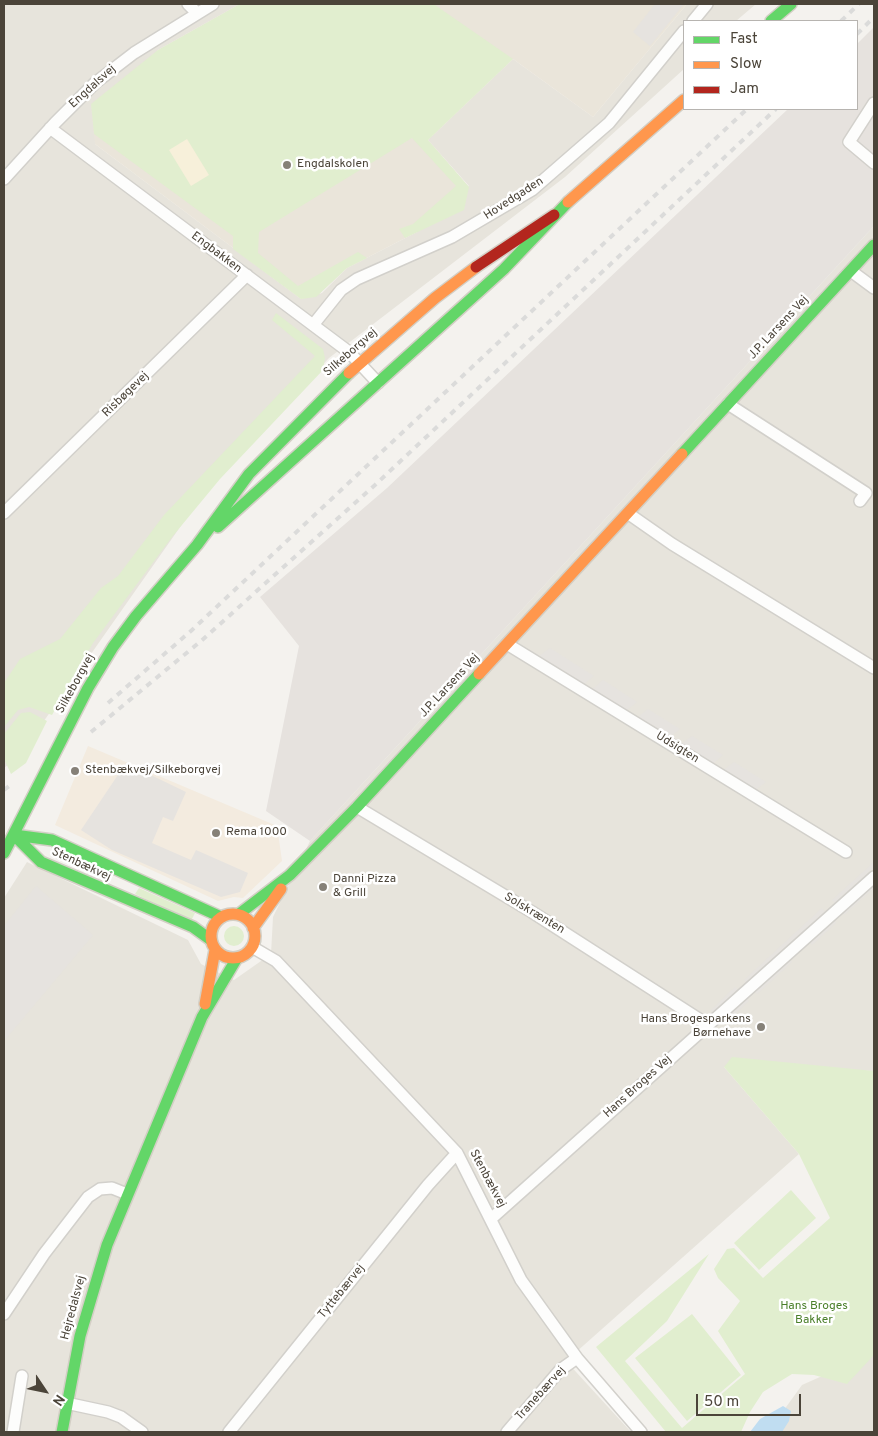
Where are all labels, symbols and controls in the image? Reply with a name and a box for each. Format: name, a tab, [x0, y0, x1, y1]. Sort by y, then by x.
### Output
legend	[683, 20, 858, 110]
text: Fast	[730, 30, 758, 49]
text: Slow	[730, 55, 762, 74]
street label: Engdalsvej	[67, 62, 119, 112]
text: Jam	[730, 80, 759, 99]
place label: Engdalskolen	[297, 158, 369, 172]
marker: Engdalskolen	[281, 159, 293, 171]
street label: Hovedgaden	[482, 174, 546, 224]
street label: Engbakken	[188, 229, 244, 277]
street label: J.P. Larsens Vej	[746, 293, 812, 363]
street label: Silkeborgvej	[321, 326, 381, 380]
street label: Risbøgevej	[100, 369, 152, 421]
street label: J.P. Larsens Vej	[417, 651, 483, 721]
street label: Silkeborgvej	[54, 652, 98, 716]
street label: Udsigten	[653, 729, 701, 767]
place label: Stenbækvej/Silkeborgvej	[85, 764, 221, 778]
marker: Stenbækvej/Silkeborgvej	[69, 765, 81, 777]
place label: Rema 1000	[226, 826, 287, 840]
marker: Rema 1000	[210, 827, 222, 839]
street label: Stenbækvej	[49, 845, 113, 885]
place label: Danni Pizza & Grill	[333, 873, 396, 901]
marker: Danni Pizza & Grill	[317, 881, 329, 893]
street label: Solskrænten	[501, 890, 567, 938]
place label: Hans Brogesparkens Børnehave	[640, 1013, 751, 1041]
marker: Hans Brogesparkens Børnehave	[755, 1021, 767, 1033]
street label: Hans Broges Vej	[601, 1053, 675, 1121]
street label: Stenbækvej	[466, 1147, 508, 1211]
street label: Tyttebærvej	[316, 1262, 368, 1322]
street label: Hejredalsvej	[58, 1274, 90, 1342]
park label: Hans Broges Bakker	[780, 1300, 848, 1328]
street label: Tranebærvej	[513, 1364, 569, 1424]
north arrow	[20, 1366, 70, 1416]
scale bar	[698, 1384, 803, 1416]
text: N	[48, 1391, 68, 1409]
text: 50 m	[704, 1393, 739, 1412]

